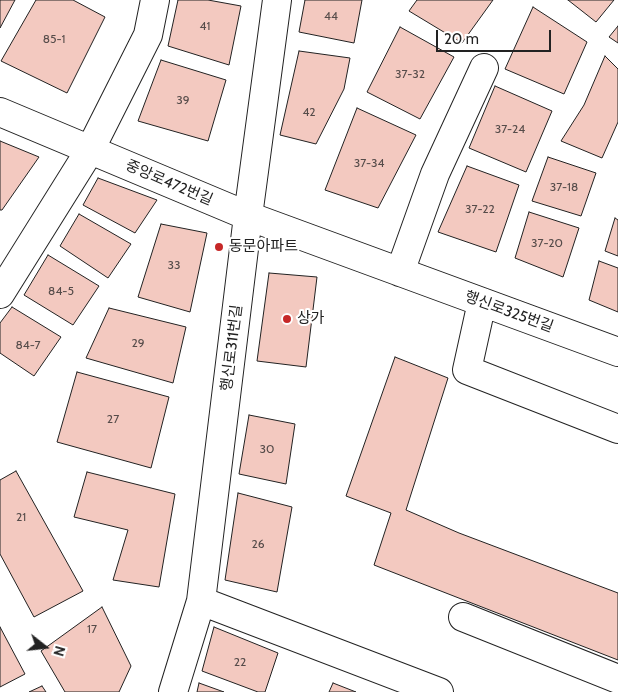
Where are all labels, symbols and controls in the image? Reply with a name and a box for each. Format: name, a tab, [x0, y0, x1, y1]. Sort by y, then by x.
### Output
house number: 44	[324, 9, 338, 23]
house number: 41	[200, 19, 210, 33]
scale bar	[438, 20, 553, 52]
text: 20 m	[444, 30, 479, 48]
house number: 85-1	[43, 32, 65, 46]
house number: 37-32	[395, 67, 425, 81]
house number: 39	[176, 93, 190, 107]
house number: 42	[302, 105, 316, 119]
house number: 37-24	[495, 122, 525, 136]
house number: 37-34	[354, 156, 384, 170]
street label: 중앙로472번길	[123, 157, 215, 209]
house number: 37-18	[550, 180, 578, 194]
house number: 37-22	[465, 202, 495, 216]
house number: 37-20	[531, 236, 563, 250]
place label: 동문아파트	[229, 238, 298, 256]
marker: 동문아파트	[213, 241, 225, 253]
house number: 33	[168, 258, 180, 272]
house number: 84-5	[48, 284, 74, 298]
street label: 행신로325번길	[462, 288, 556, 336]
street label: 행신로311번길	[218, 304, 246, 392]
place label: 상가	[297, 310, 325, 328]
marker: 상가	[281, 313, 293, 325]
house number: 29	[131, 336, 145, 350]
house number: 84-7	[15, 338, 41, 352]
house number: 27	[107, 412, 119, 426]
house number: 30	[260, 442, 274, 456]
house number: 21	[16, 510, 26, 524]
house number: 26	[251, 537, 265, 551]
north arrow	[20, 622, 70, 672]
house number: 17	[87, 622, 97, 636]
text: N	[49, 644, 69, 658]
house number: 22	[234, 655, 246, 669]

